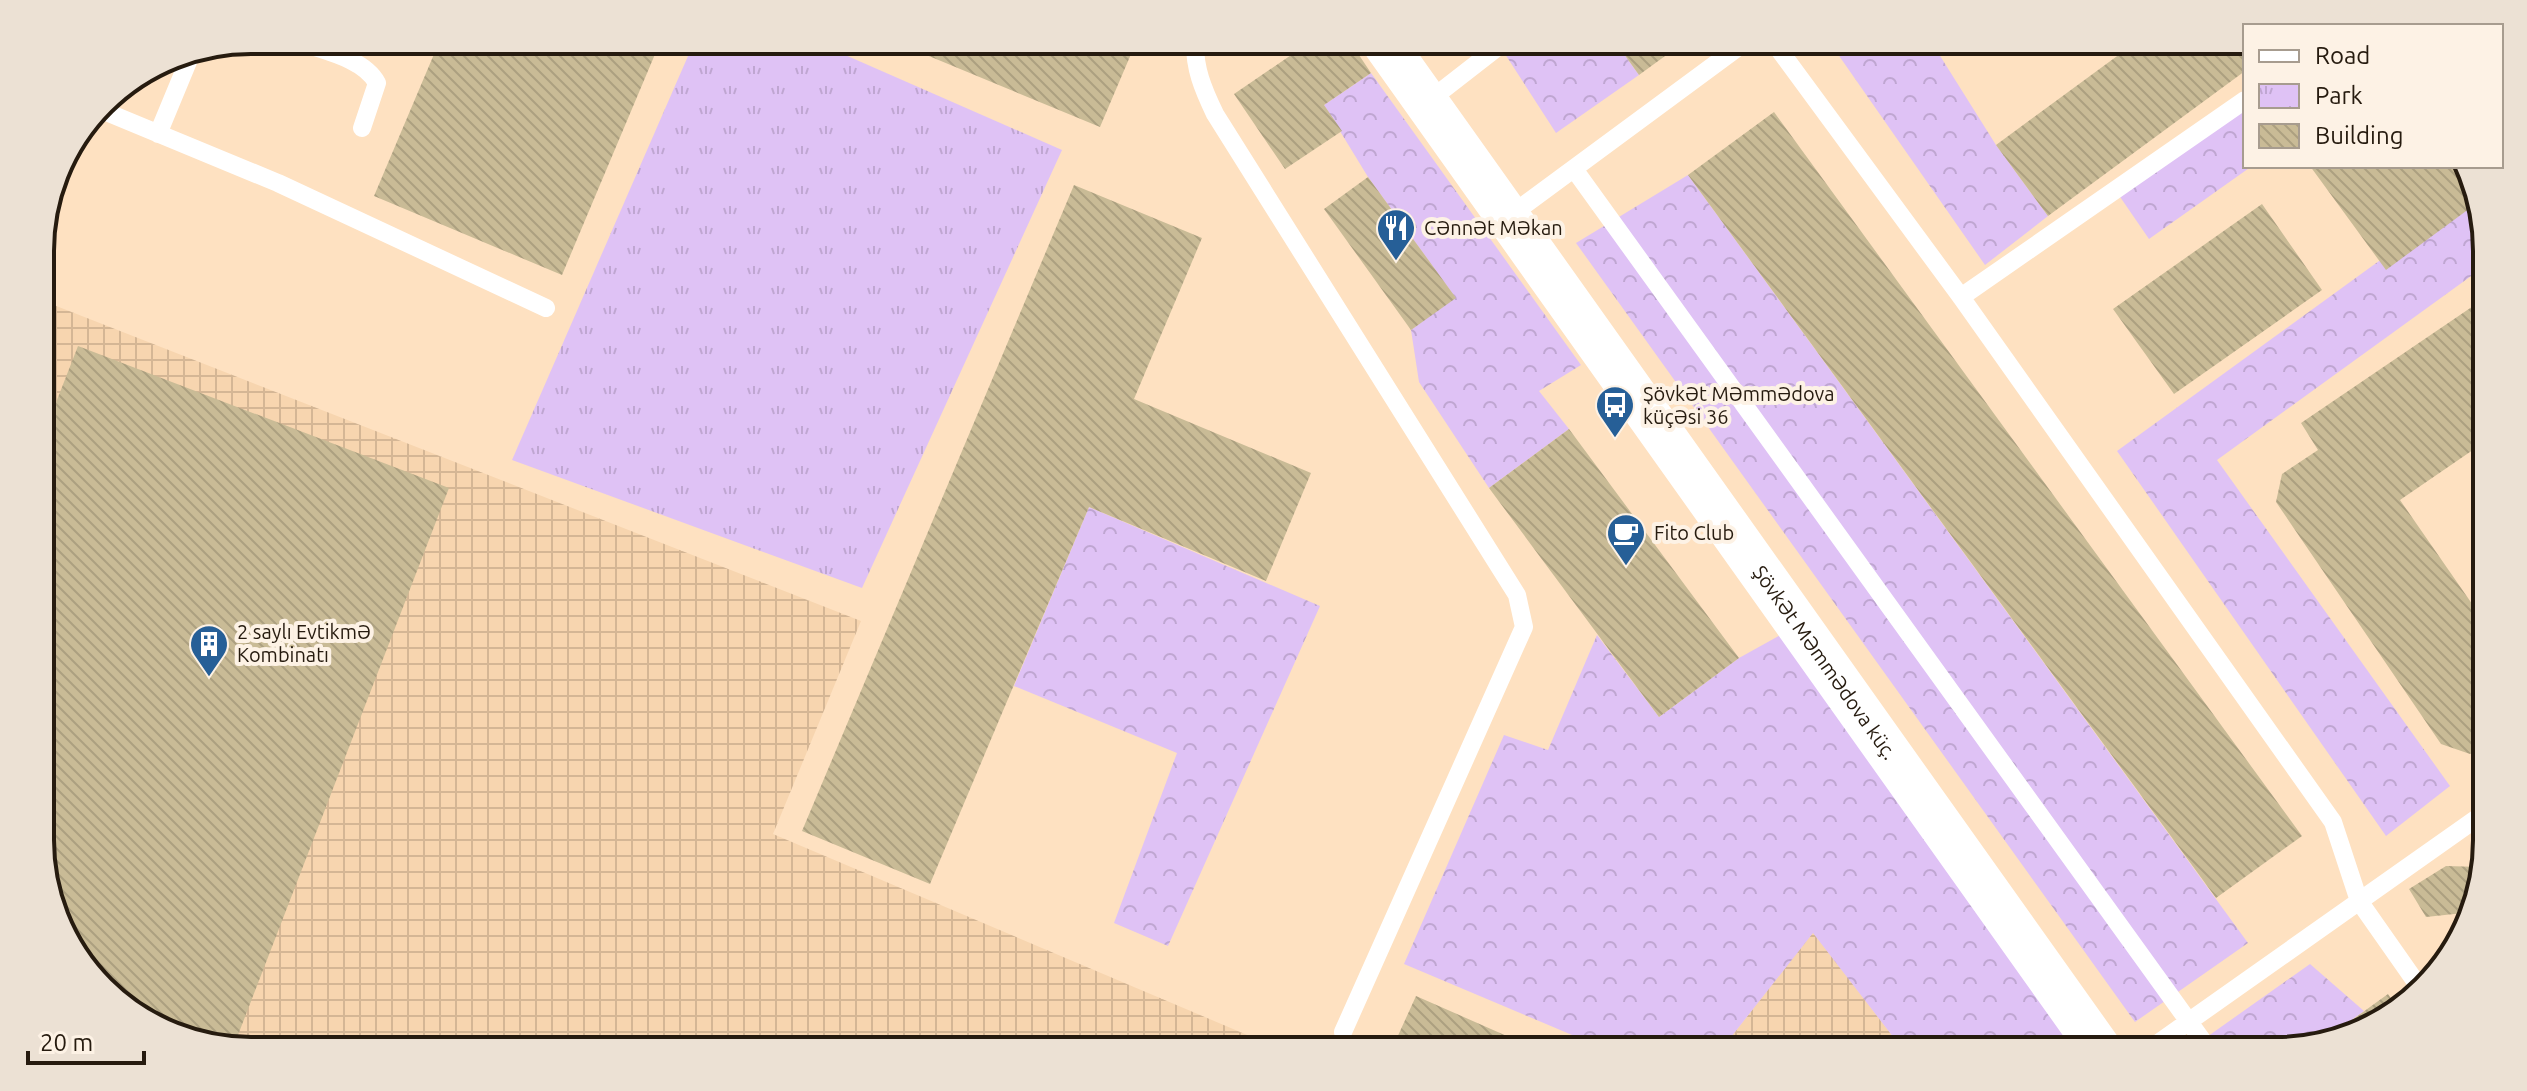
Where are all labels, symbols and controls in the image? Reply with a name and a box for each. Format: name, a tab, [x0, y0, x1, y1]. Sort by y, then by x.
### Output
legend	[2243, 24, 2503, 168]
text: Road	[2315, 42, 2370, 69]
text: Park	[2315, 82, 2363, 109]
text: Building	[2315, 122, 2403, 149]
restaurant icon: Cənnət Məkan	[1375, 207, 1417, 262]
place label: Cənnət Məkan	[1424, 216, 1563, 239]
place label: Şövkət Məmmədova küçəsi 36	[1643, 382, 1835, 428]
bus stop icon: Şövkət Məmmədova küçəsi 36	[1594, 384, 1636, 439]
cafe icon: Fito Club	[1605, 512, 1647, 567]
place label: Fito Club	[1654, 521, 1734, 544]
street label: Şövkət Məmmədova küç.	[1749, 561, 1902, 764]
place label: 2 saylı Evtikmə Kombinatı	[237, 620, 371, 666]
building icon: 2 saylı Evtikmə Kombinatı	[188, 623, 230, 678]
scale bar	[28, 1015, 144, 1065]
text: 20 m	[40, 1029, 93, 1056]

